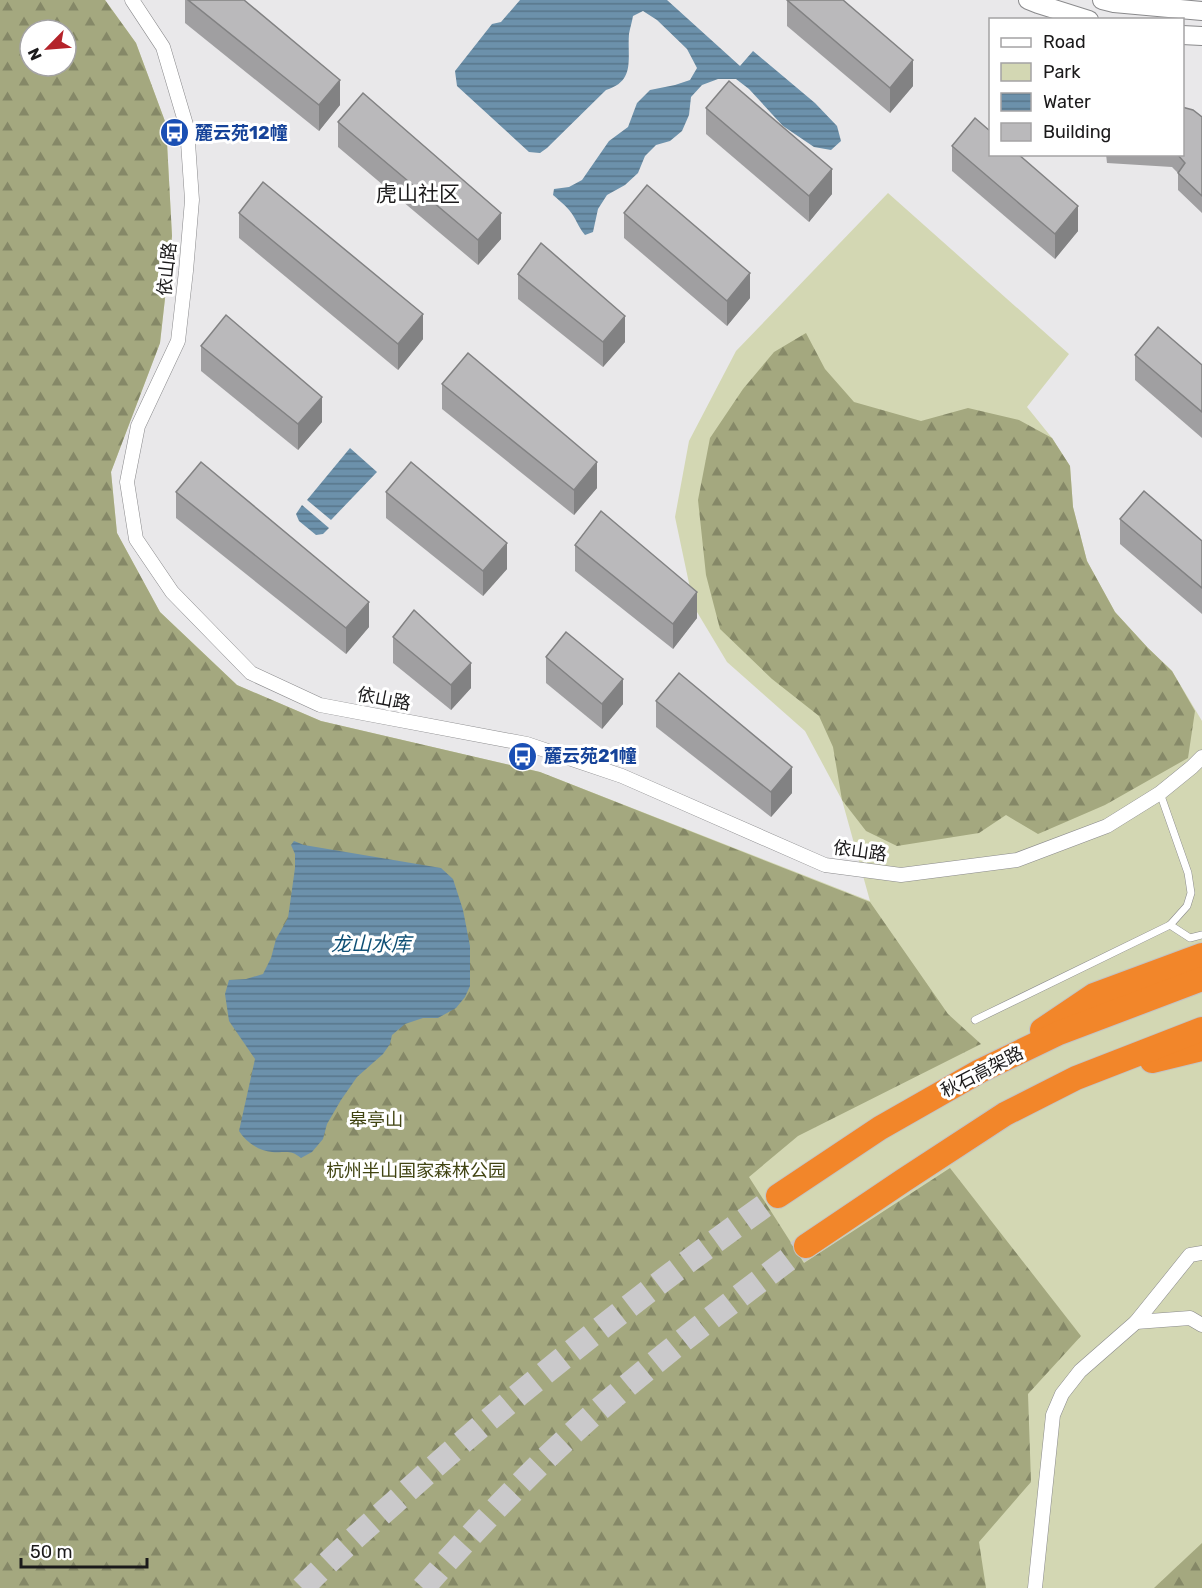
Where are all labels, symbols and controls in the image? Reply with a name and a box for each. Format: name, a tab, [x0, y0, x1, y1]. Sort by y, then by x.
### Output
north arrow	[18, 18, 78, 78]
legend	[989, 18, 1184, 156]
text: Road	[1043, 31, 1086, 53]
text: N	[24, 45, 46, 63]
text: Park	[1043, 61, 1081, 83]
text: Water	[1043, 91, 1091, 113]
bus stop icon: 麓云苑12幢	[158, 117, 190, 149]
text: Building	[1043, 121, 1111, 143]
place label: 麓云苑12幢	[195, 122, 288, 144]
district label: 虎山社区	[376, 181, 460, 206]
street label: 依山路	[153, 241, 181, 297]
street label: 依山路	[355, 683, 413, 715]
bus stop icon: 麓云苑21幢	[507, 740, 539, 772]
place label: 麓云苑21幢	[544, 745, 637, 767]
street label: 依山路	[832, 836, 888, 866]
water label: 龙山水库	[331, 932, 414, 956]
street label: 秋石高架路	[937, 1042, 1027, 1102]
park label: 皋亭山	[349, 1109, 403, 1131]
park label: 杭州半山国家森林公园	[326, 1160, 506, 1182]
scale bar	[21, 1531, 147, 1569]
text: 50 m	[30, 1541, 73, 1563]

